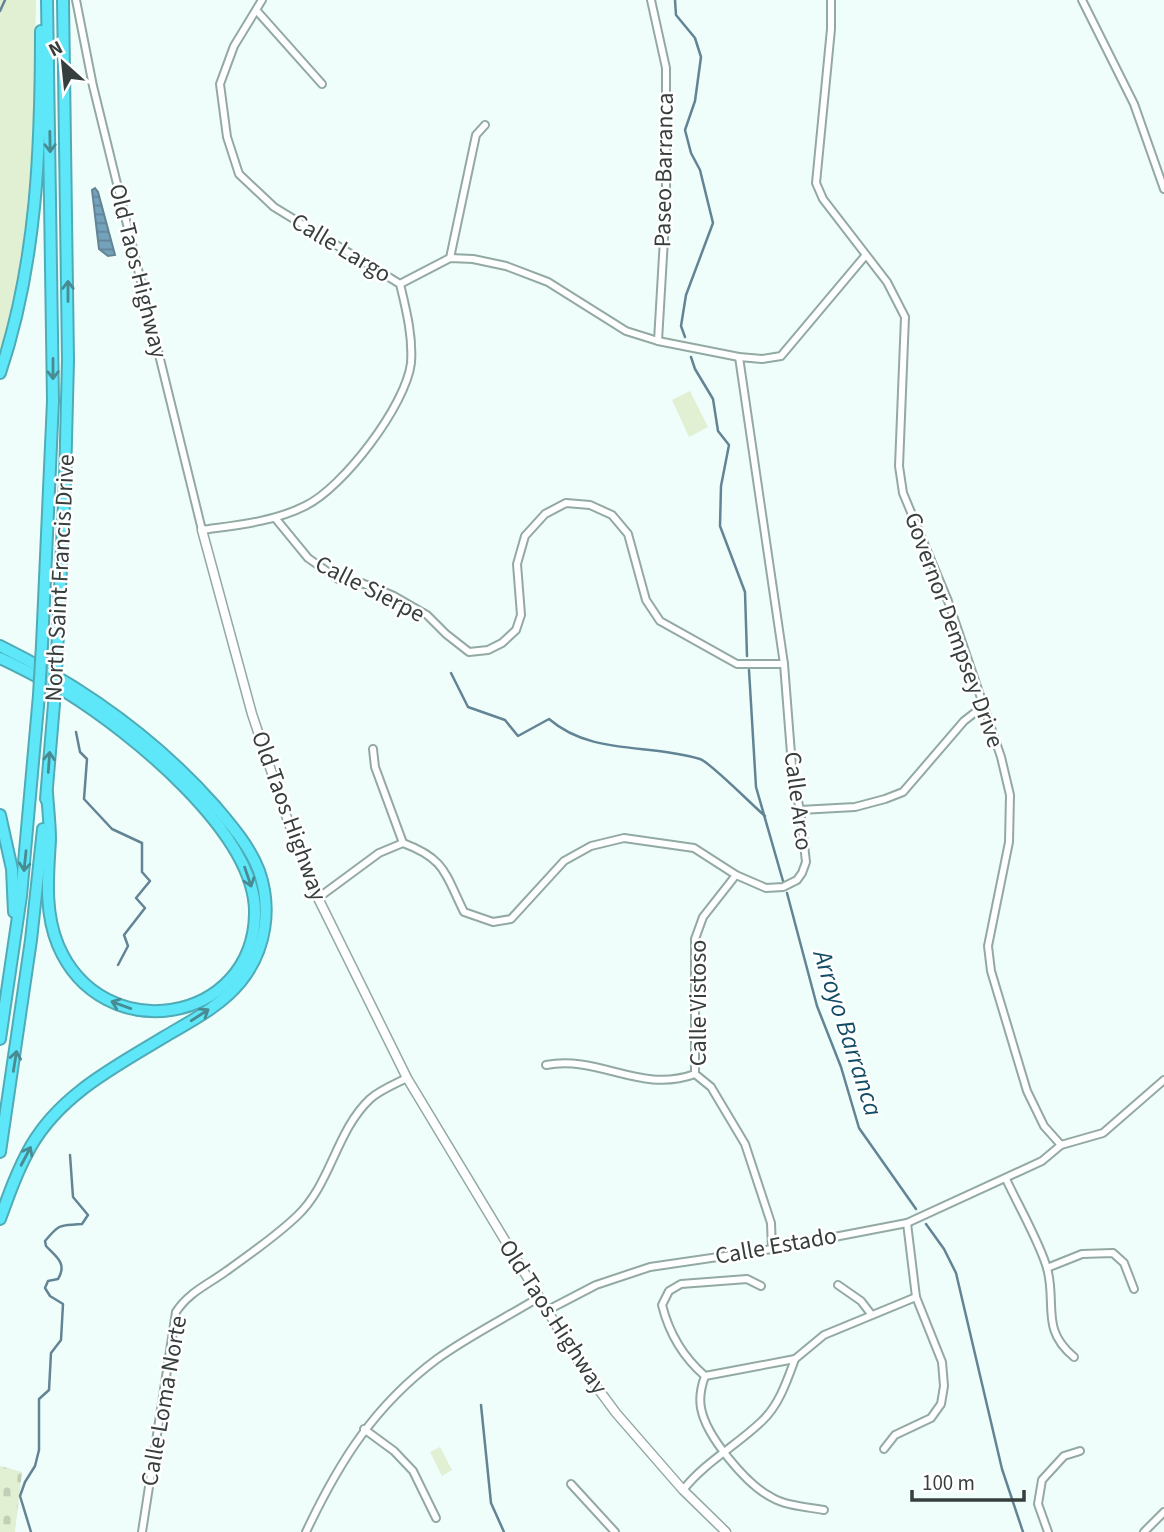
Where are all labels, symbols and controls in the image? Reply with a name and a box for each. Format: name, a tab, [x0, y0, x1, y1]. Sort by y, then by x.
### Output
north arrow	[28, 28, 98, 98]
text: N	[44, 34, 68, 64]
street label: Paseo Barranca	[645, 92, 683, 248]
one-way arrow	[43, 130, 57, 153]
street label: Old Taos Highway	[99, 180, 177, 362]
street label: Calle Largo	[284, 204, 398, 292]
one-way arrow	[61, 279, 74, 302]
one-way arrow	[46, 357, 60, 380]
street label: North Saint Francis Drive	[36, 453, 84, 703]
street label: Governor Dempsey Drive	[895, 507, 1013, 753]
street label: Calle Sierpe	[309, 546, 431, 632]
street label: Old Taos Highway	[242, 726, 336, 906]
street label: Calle Arco	[775, 750, 821, 852]
one-way arrow	[43, 751, 56, 774]
one-way arrow	[18, 849, 31, 872]
one-way arrow	[243, 866, 255, 888]
street label: Calle Vistoso	[681, 940, 716, 1066]
water label: Arroyo Barranca	[803, 943, 892, 1121]
one-way arrow	[110, 998, 132, 1010]
one-way arrow	[190, 1008, 210, 1022]
one-way arrow	[9, 1050, 22, 1073]
one-way arrow	[19, 1146, 33, 1166]
street label: Calle Estado	[712, 1218, 840, 1274]
street label: Old Taos Highway	[490, 1233, 616, 1401]
street label: Calle Loma Norte	[132, 1313, 196, 1489]
scale bar	[912, 1458, 1024, 1502]
text: 100 m	[922, 1468, 975, 1498]

